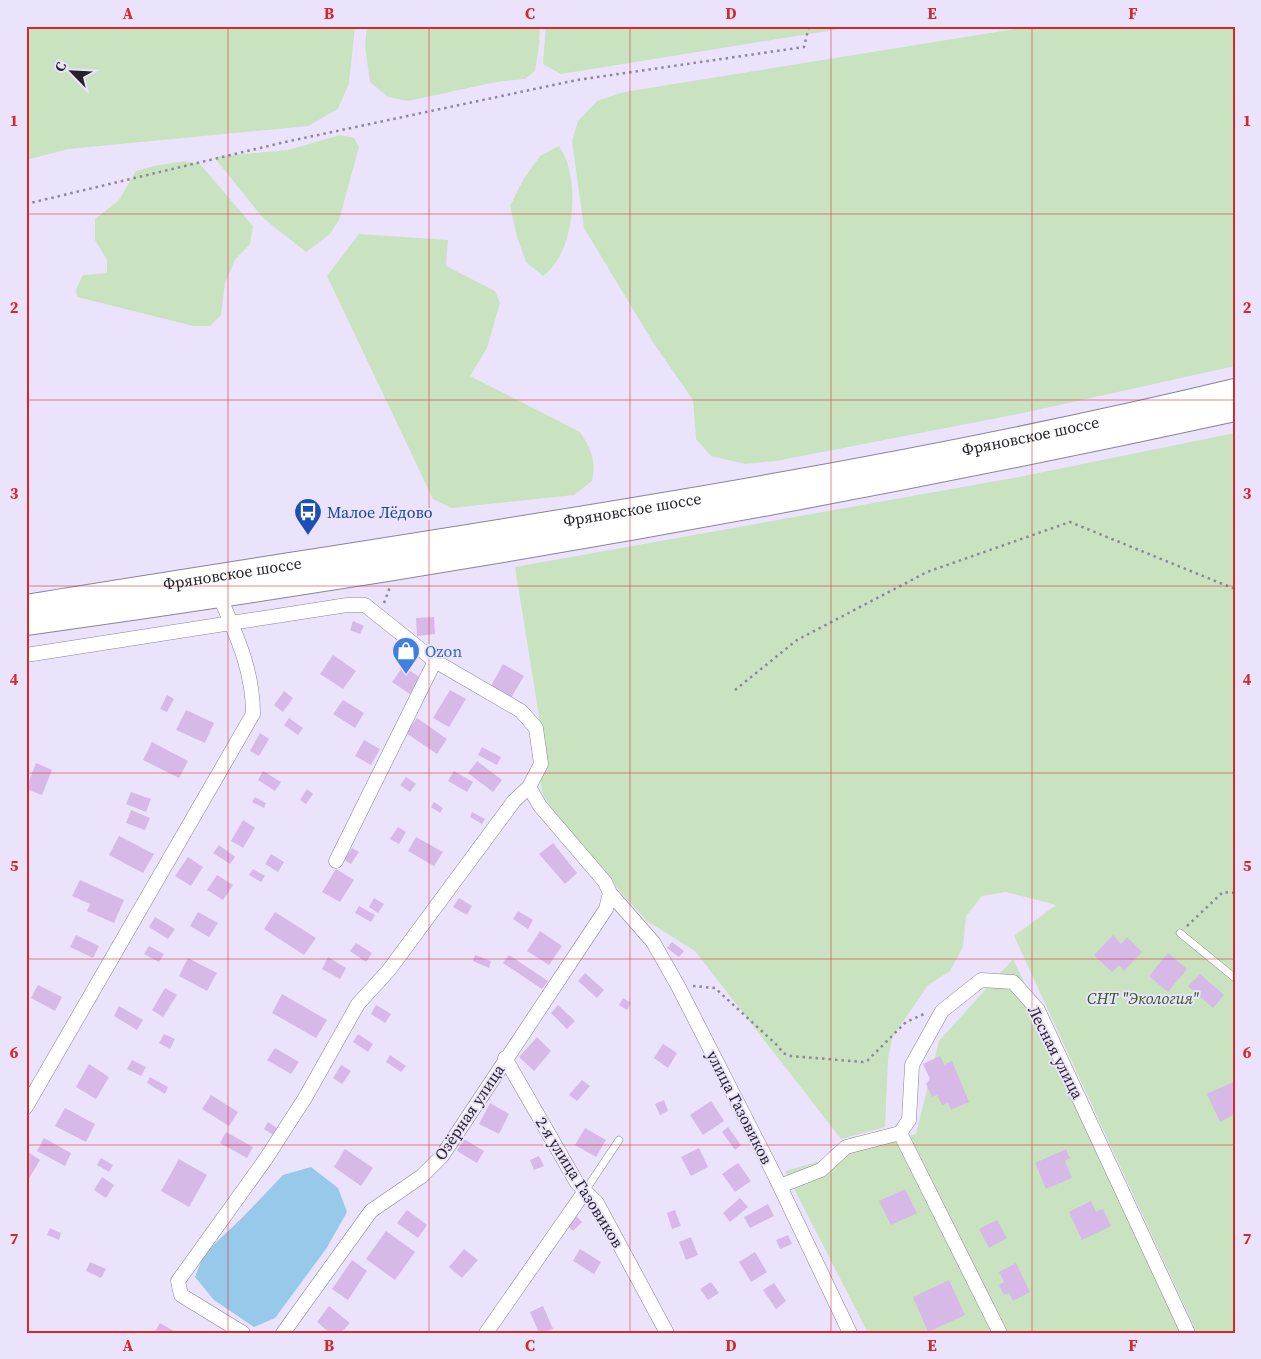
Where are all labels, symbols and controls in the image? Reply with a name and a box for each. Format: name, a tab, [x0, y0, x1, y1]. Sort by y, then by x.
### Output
text: A	[123, 2, 134, 24]
text: B	[324, 2, 335, 24]
text: C	[525, 2, 535, 24]
text: D	[725, 2, 737, 24]
text: E	[927, 2, 937, 24]
text: F	[1128, 2, 1138, 24]
north arrow	[48, 48, 98, 98]
text: С	[49, 58, 71, 75]
text: 1	[10, 109, 18, 131]
text: 1	[1243, 109, 1251, 131]
text: 2	[10, 296, 19, 318]
text: 2	[1243, 296, 1252, 318]
street label: Фряновское шоссе	[960, 410, 1101, 460]
text: 3	[10, 482, 19, 504]
text: 3	[1243, 482, 1252, 504]
street label: Фряновское шоссе	[562, 487, 703, 531]
bus stop icon: Малое Лёдово	[293, 497, 323, 536]
place label: Малое Лёдово	[327, 501, 433, 523]
street label: Фряновское шоссе	[162, 551, 303, 595]
shop icon: Ozon	[391, 636, 421, 675]
place label: Ozon	[425, 640, 462, 662]
text: 4	[10, 668, 19, 690]
text: 4	[1243, 668, 1252, 690]
text: 5	[10, 854, 19, 876]
text: 5	[1243, 854, 1252, 876]
park label: СНТ "Экология"	[1087, 987, 1199, 1009]
street label: Лесная улица	[1023, 1001, 1089, 1103]
text: 6	[10, 1041, 19, 1063]
text: 6	[1243, 1041, 1252, 1063]
street label: улица Газовиков	[702, 1046, 778, 1168]
street label: Озёрная улица	[429, 1059, 510, 1164]
street label: 2-я улица Газовиков	[531, 1112, 629, 1252]
text: 7	[10, 1227, 19, 1249]
text: 7	[1243, 1227, 1252, 1249]
text: A	[123, 1334, 134, 1356]
text: B	[324, 1334, 335, 1356]
text: C	[525, 1334, 535, 1356]
text: D	[725, 1334, 737, 1356]
text: E	[927, 1334, 937, 1356]
text: F	[1128, 1334, 1138, 1356]

